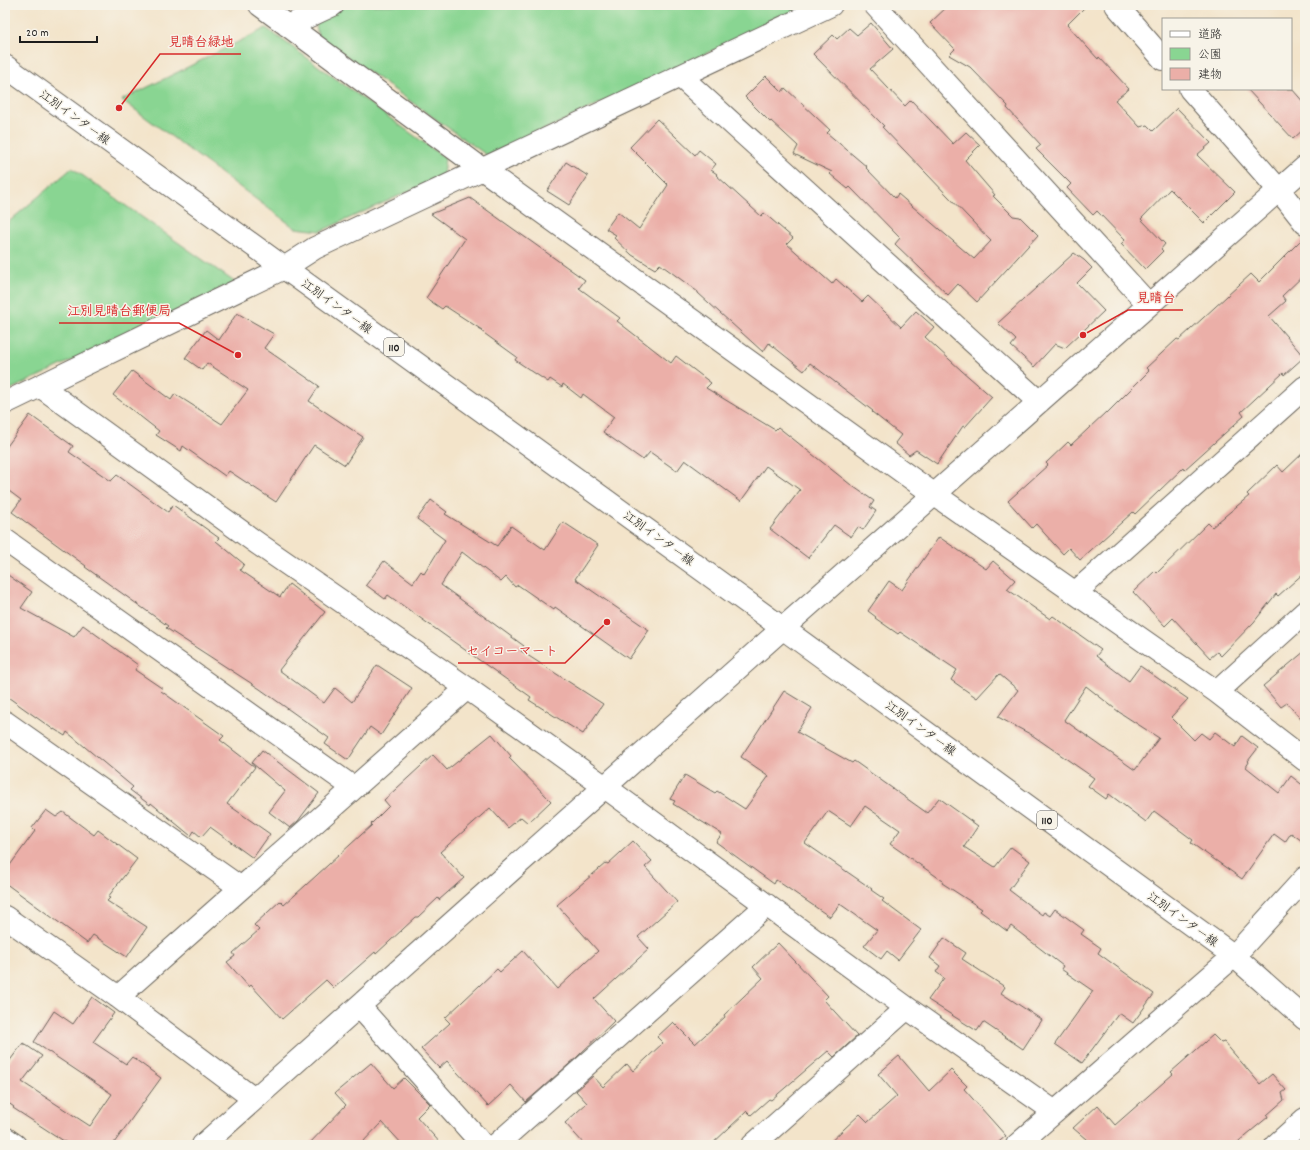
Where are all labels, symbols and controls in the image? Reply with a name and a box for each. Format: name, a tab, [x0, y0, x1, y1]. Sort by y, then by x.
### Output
scale bar	[20, 18, 97, 44]
legend	[1162, 18, 1292, 90]
text: 20 m	[26, 25, 49, 42]
text: 道路	[1198, 27, 1222, 44]
callout: 見晴台緑地	[160, 29, 241, 54]
text: 見晴台緑地	[168, 34, 234, 53]
text: 公園	[1198, 47, 1222, 64]
text: 建物	[1198, 67, 1222, 84]
street label: 江別インター線	[35, 87, 113, 150]
street label: 江別インター線	[297, 276, 375, 339]
callout: 見晴台	[1128, 285, 1183, 310]
text: 見晴台	[1136, 290, 1176, 309]
callout: 江別見晴台郵便局	[59, 298, 179, 323]
text: 江別見晴台郵便局	[67, 303, 171, 322]
road number: 110	[384, 338, 404, 356]
street label: 江別インター線	[619, 508, 697, 571]
callout: セイコーマート	[458, 638, 565, 663]
text: セイコーマート	[466, 643, 558, 662]
street label: 江別インター線	[881, 698, 959, 761]
road number: 110	[1037, 811, 1057, 829]
street label: 江別インター線	[1143, 889, 1221, 952]

